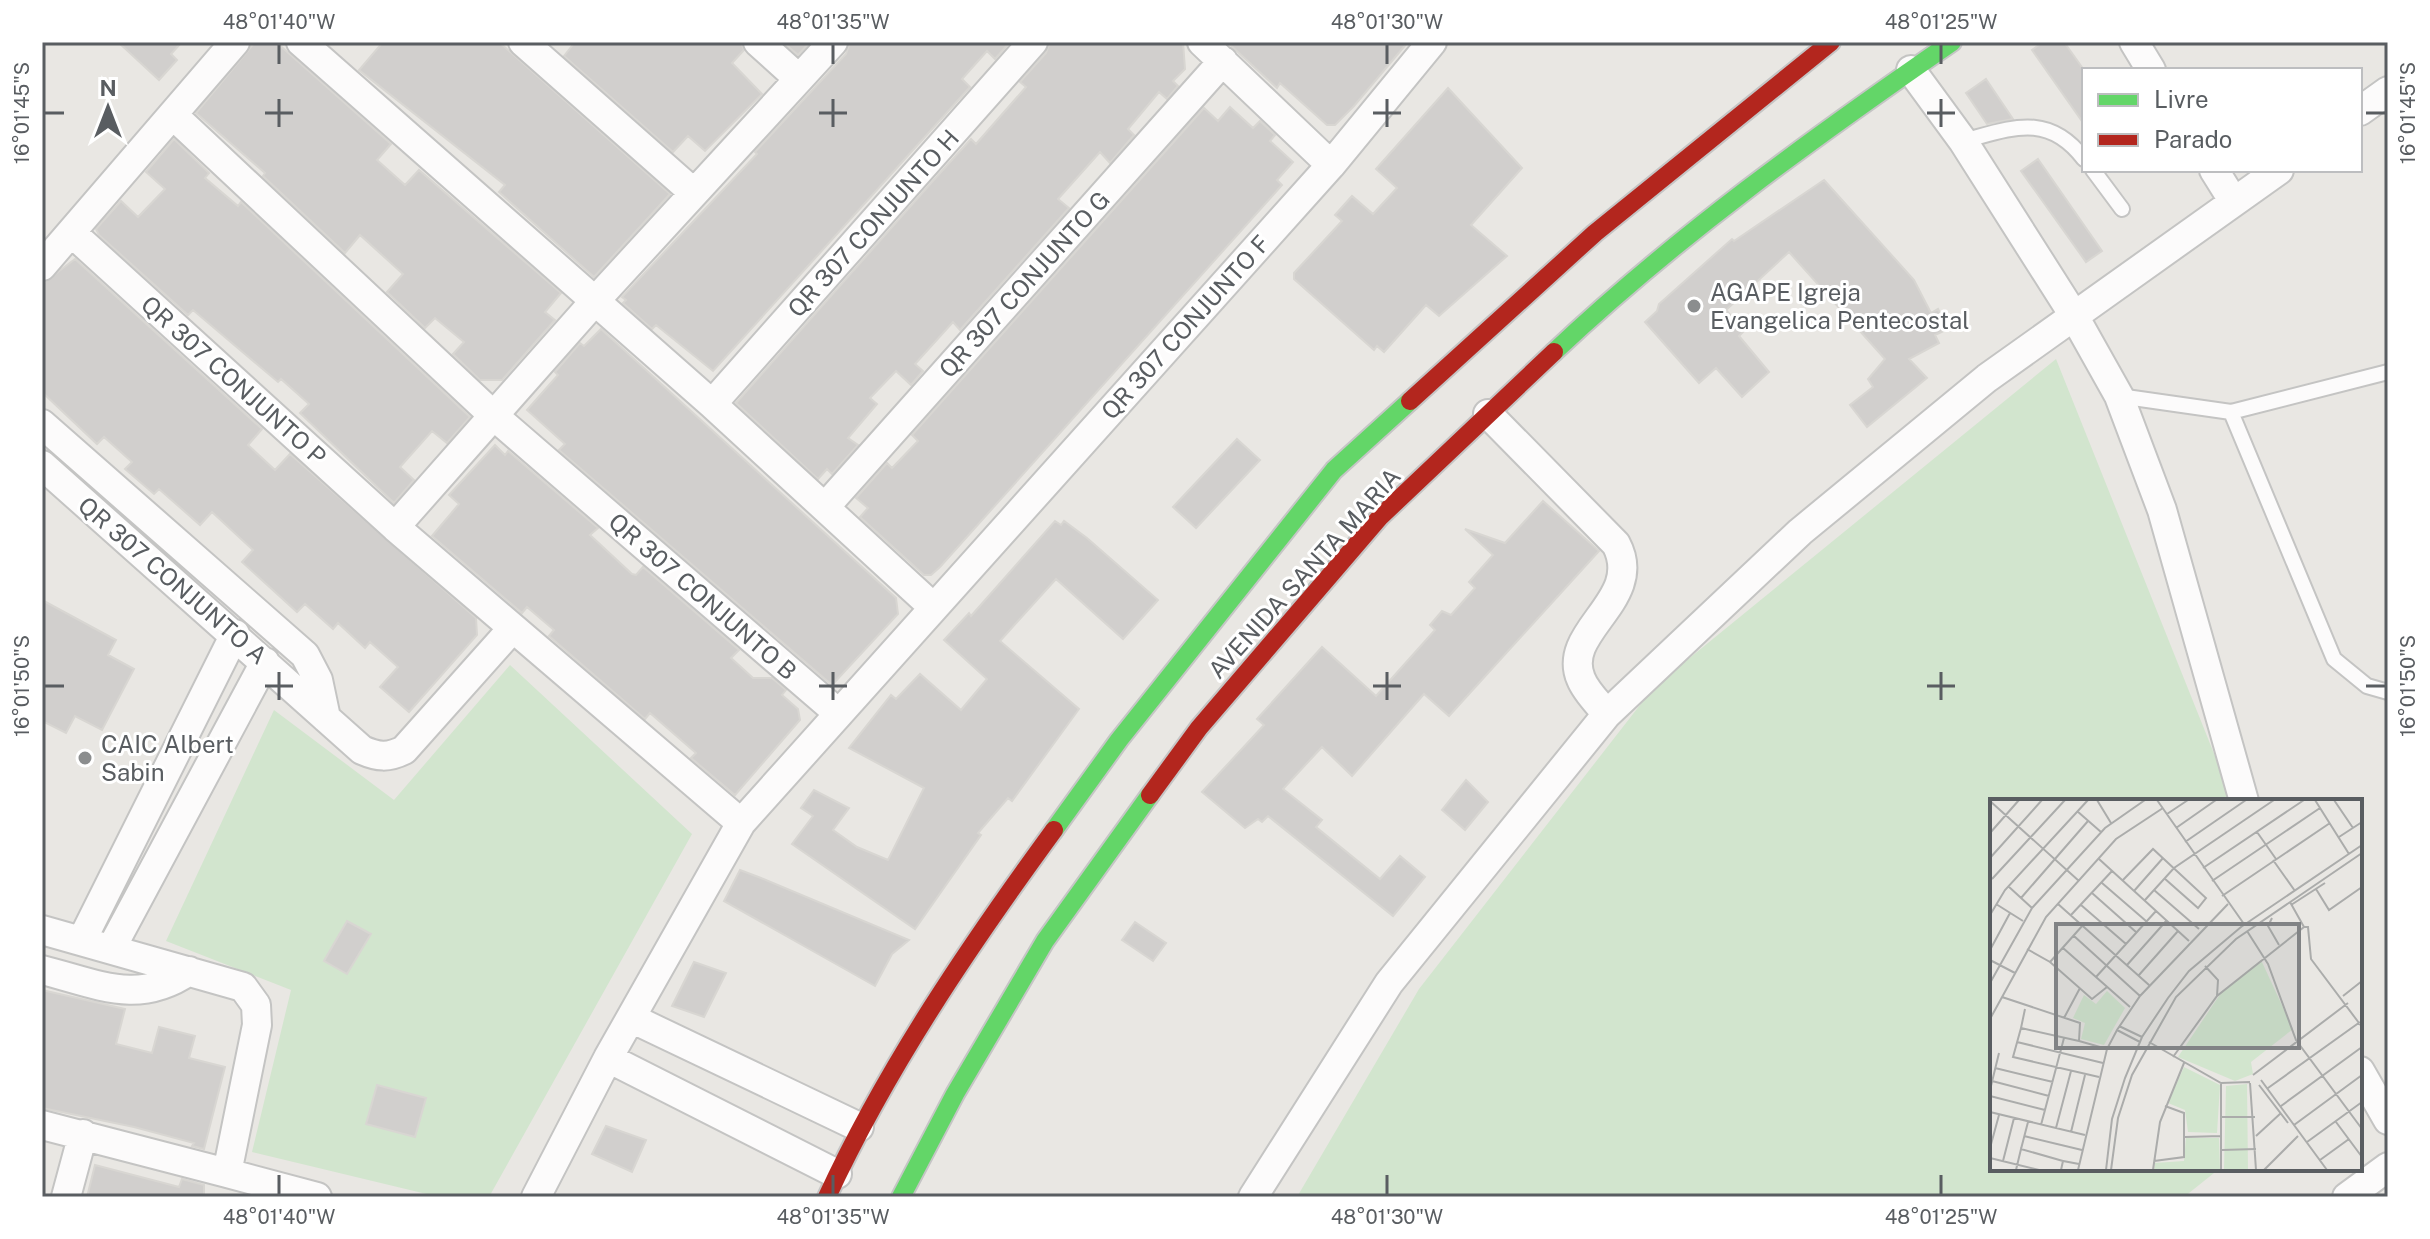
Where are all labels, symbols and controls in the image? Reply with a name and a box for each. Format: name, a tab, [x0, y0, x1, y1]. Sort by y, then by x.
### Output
text: 48°01'40"W	[223, 10, 335, 34]
text: 48°01'35"W	[776, 10, 890, 34]
text: 48°01'30"W	[1331, 10, 1443, 34]
text: 48°01'25"W	[1885, 10, 1997, 34]
text: 16°01'45"S	[10, 62, 34, 164]
text: 16°01'45"S	[2396, 62, 2420, 164]
north arrow	[68, 68, 148, 148]
legend	[2082, 68, 2362, 172]
text: N	[99, 75, 117, 101]
text: Livre	[2154, 85, 2209, 113]
street label: QR 307 CONJUNTO H	[782, 124, 964, 322]
text: Parado	[2154, 125, 2232, 153]
street label: QR 307 CONJUNTO G	[933, 185, 1115, 383]
street label: QR 307 CONJUNTO F	[1095, 229, 1275, 425]
place label: AGAPE Igreja Evangelica Pentecostal	[1710, 278, 1969, 334]
street label: QR 307 CONJUNTO P	[136, 290, 332, 470]
marker: AGAPE Igreja Evangelica Pentecostal	[1685, 297, 1703, 315]
street label: AVENIDA SANTA MARIA	[1202, 462, 1406, 684]
street label: QR 307 CONJUNTO A	[73, 491, 273, 669]
street label: QR 307 CONJUNTO B	[603, 507, 803, 685]
text: 16°01'50"S	[10, 635, 34, 737]
text: 16°01'50"S	[2396, 635, 2420, 737]
place label: CAIC Albert Sabin	[101, 730, 234, 786]
marker: CAIC Albert Sabin	[76, 749, 94, 767]
inset map	[1990, 799, 2362, 1171]
text: 48°01'40"W	[223, 1205, 335, 1229]
text: 48°01'35"W	[776, 1205, 890, 1229]
text: 48°01'30"W	[1331, 1205, 1443, 1229]
text: 48°01'25"W	[1885, 1205, 1997, 1229]

